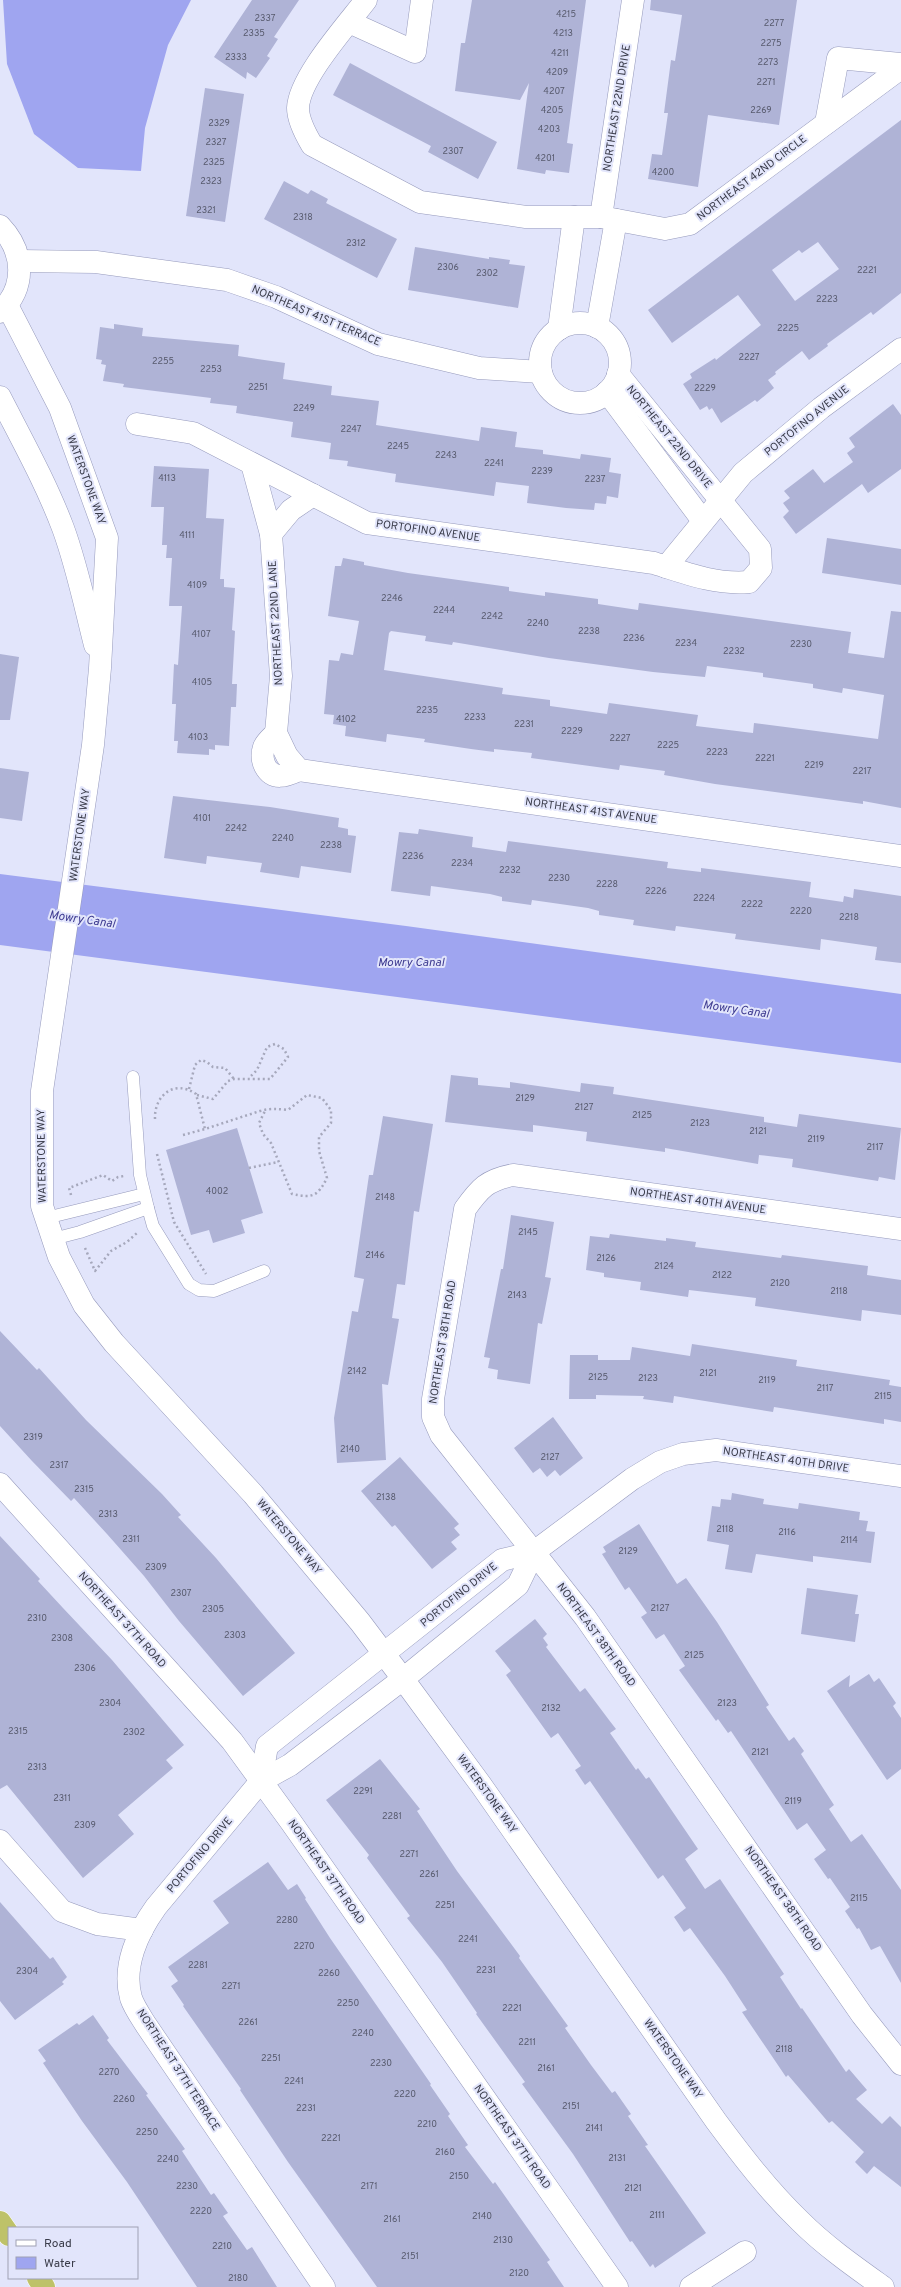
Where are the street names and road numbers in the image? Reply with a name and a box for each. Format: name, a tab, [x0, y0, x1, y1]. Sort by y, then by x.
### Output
street label: NORTHEAST 22ND DRIVE	[600, 44, 634, 172]
street label: NORTHEAST 42ND CIRCLE	[694, 132, 810, 224]
street label: NORTHEAST 41ST TERRACE	[249, 282, 383, 350]
street label: NORTHEAST 22ND DRIVE	[623, 383, 715, 491]
street label: PORTOFINO AVENUE	[762, 383, 852, 459]
street label: WATERSTONE WAY	[63, 433, 109, 527]
street label: PORTOFINO AVENUE	[375, 517, 481, 545]
street label: NORTHEAST 22ND LANE	[266, 560, 286, 686]
street label: WATERSTONE WAY	[67, 787, 93, 883]
street label: NORTHEAST 41ST AVENUE	[524, 795, 658, 827]
street label: WATERSTONE WAY	[34, 1109, 50, 1203]
street label: NORTHEAST 40TH AVENUE	[629, 1185, 767, 1217]
street label: NORTHEAST 38TH ROAD	[426, 1279, 460, 1405]
street label: NORTHEAST 40TH DRIVE	[722, 1444, 850, 1476]
street label: WATERSTONE WAY	[253, 1496, 325, 1578]
street label: PORTOFINO DRIVE	[418, 1560, 500, 1630]
street label: NORTHEAST 37TH ROAD	[75, 1569, 169, 1671]
street label: NORTHEAST 38TH ROAD	[554, 1580, 638, 1690]
street label: WATERSTONE WAY	[454, 1752, 520, 1836]
street label: PORTOFINO DRIVE	[164, 1814, 236, 1896]
street label: NORTHEAST 37TH ROAD	[285, 1817, 367, 1927]
street label: NORTHEAST 38TH ROAD	[741, 1844, 825, 1954]
street label: NORTHEAST 37TH TERRACE	[133, 2006, 223, 2134]
street label: WATERSTONE WAY	[640, 2016, 706, 2102]
street label: NORTHEAST 37TH ROAD	[471, 2082, 553, 2192]

